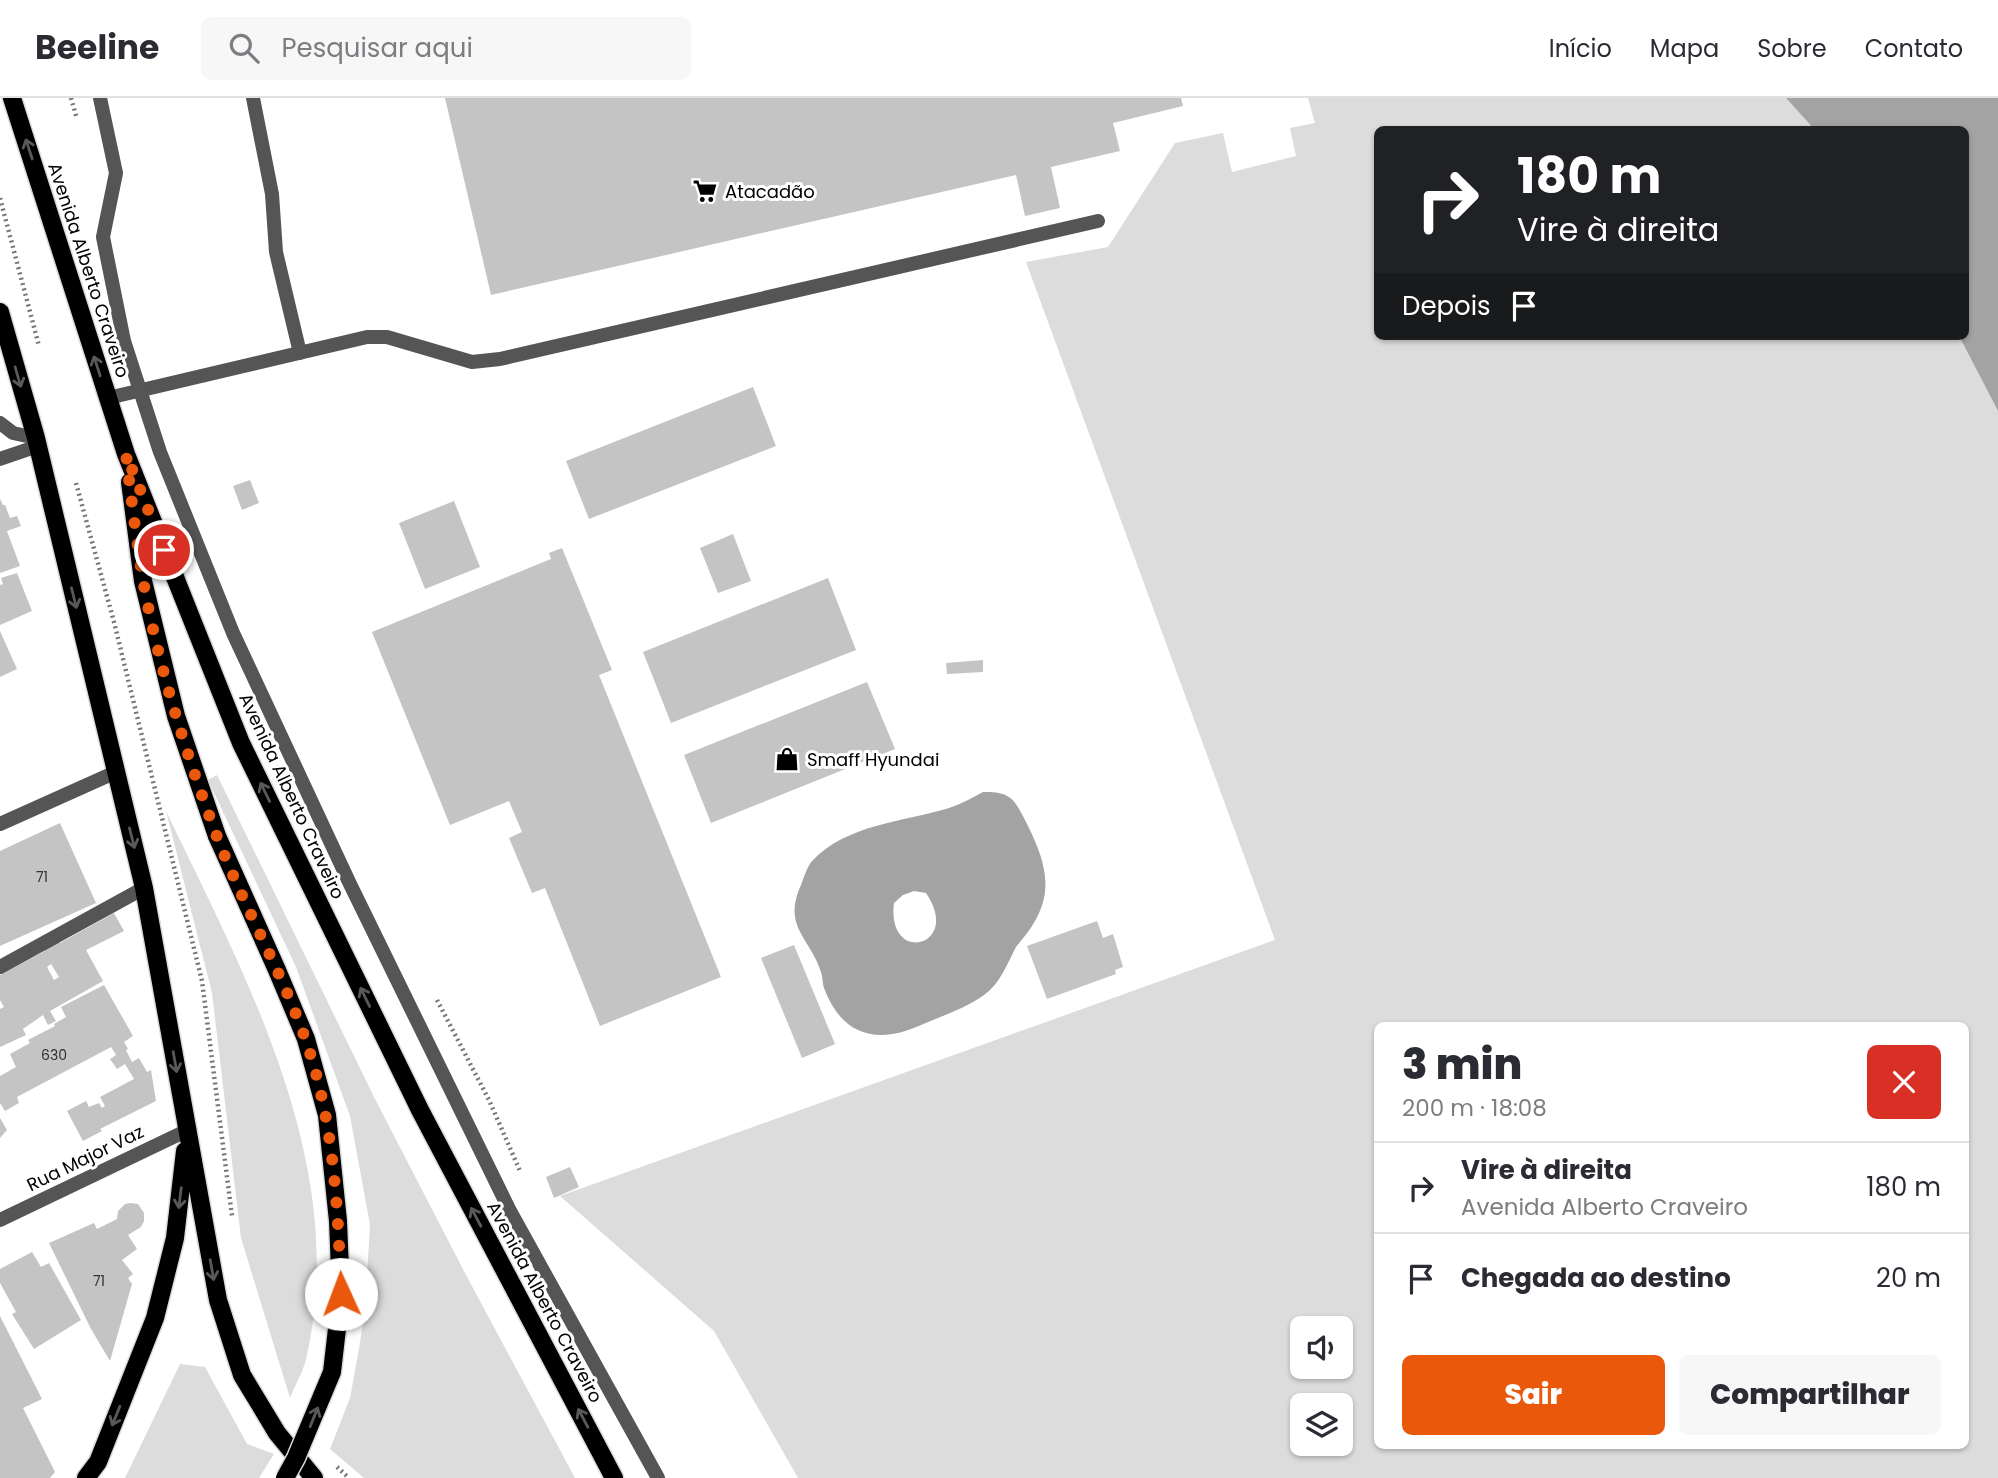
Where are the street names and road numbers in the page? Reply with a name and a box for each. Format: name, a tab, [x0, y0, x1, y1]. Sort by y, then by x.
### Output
street label: Avenida Alberto Craveiro	[42, 159, 136, 381]
street label: Avenida Alberto Craveiro	[233, 689, 351, 903]
street label: Rua Major Vaz	[22, 1119, 148, 1197]
street label: Avenida Alberto Craveiro	[481, 1197, 609, 1407]

